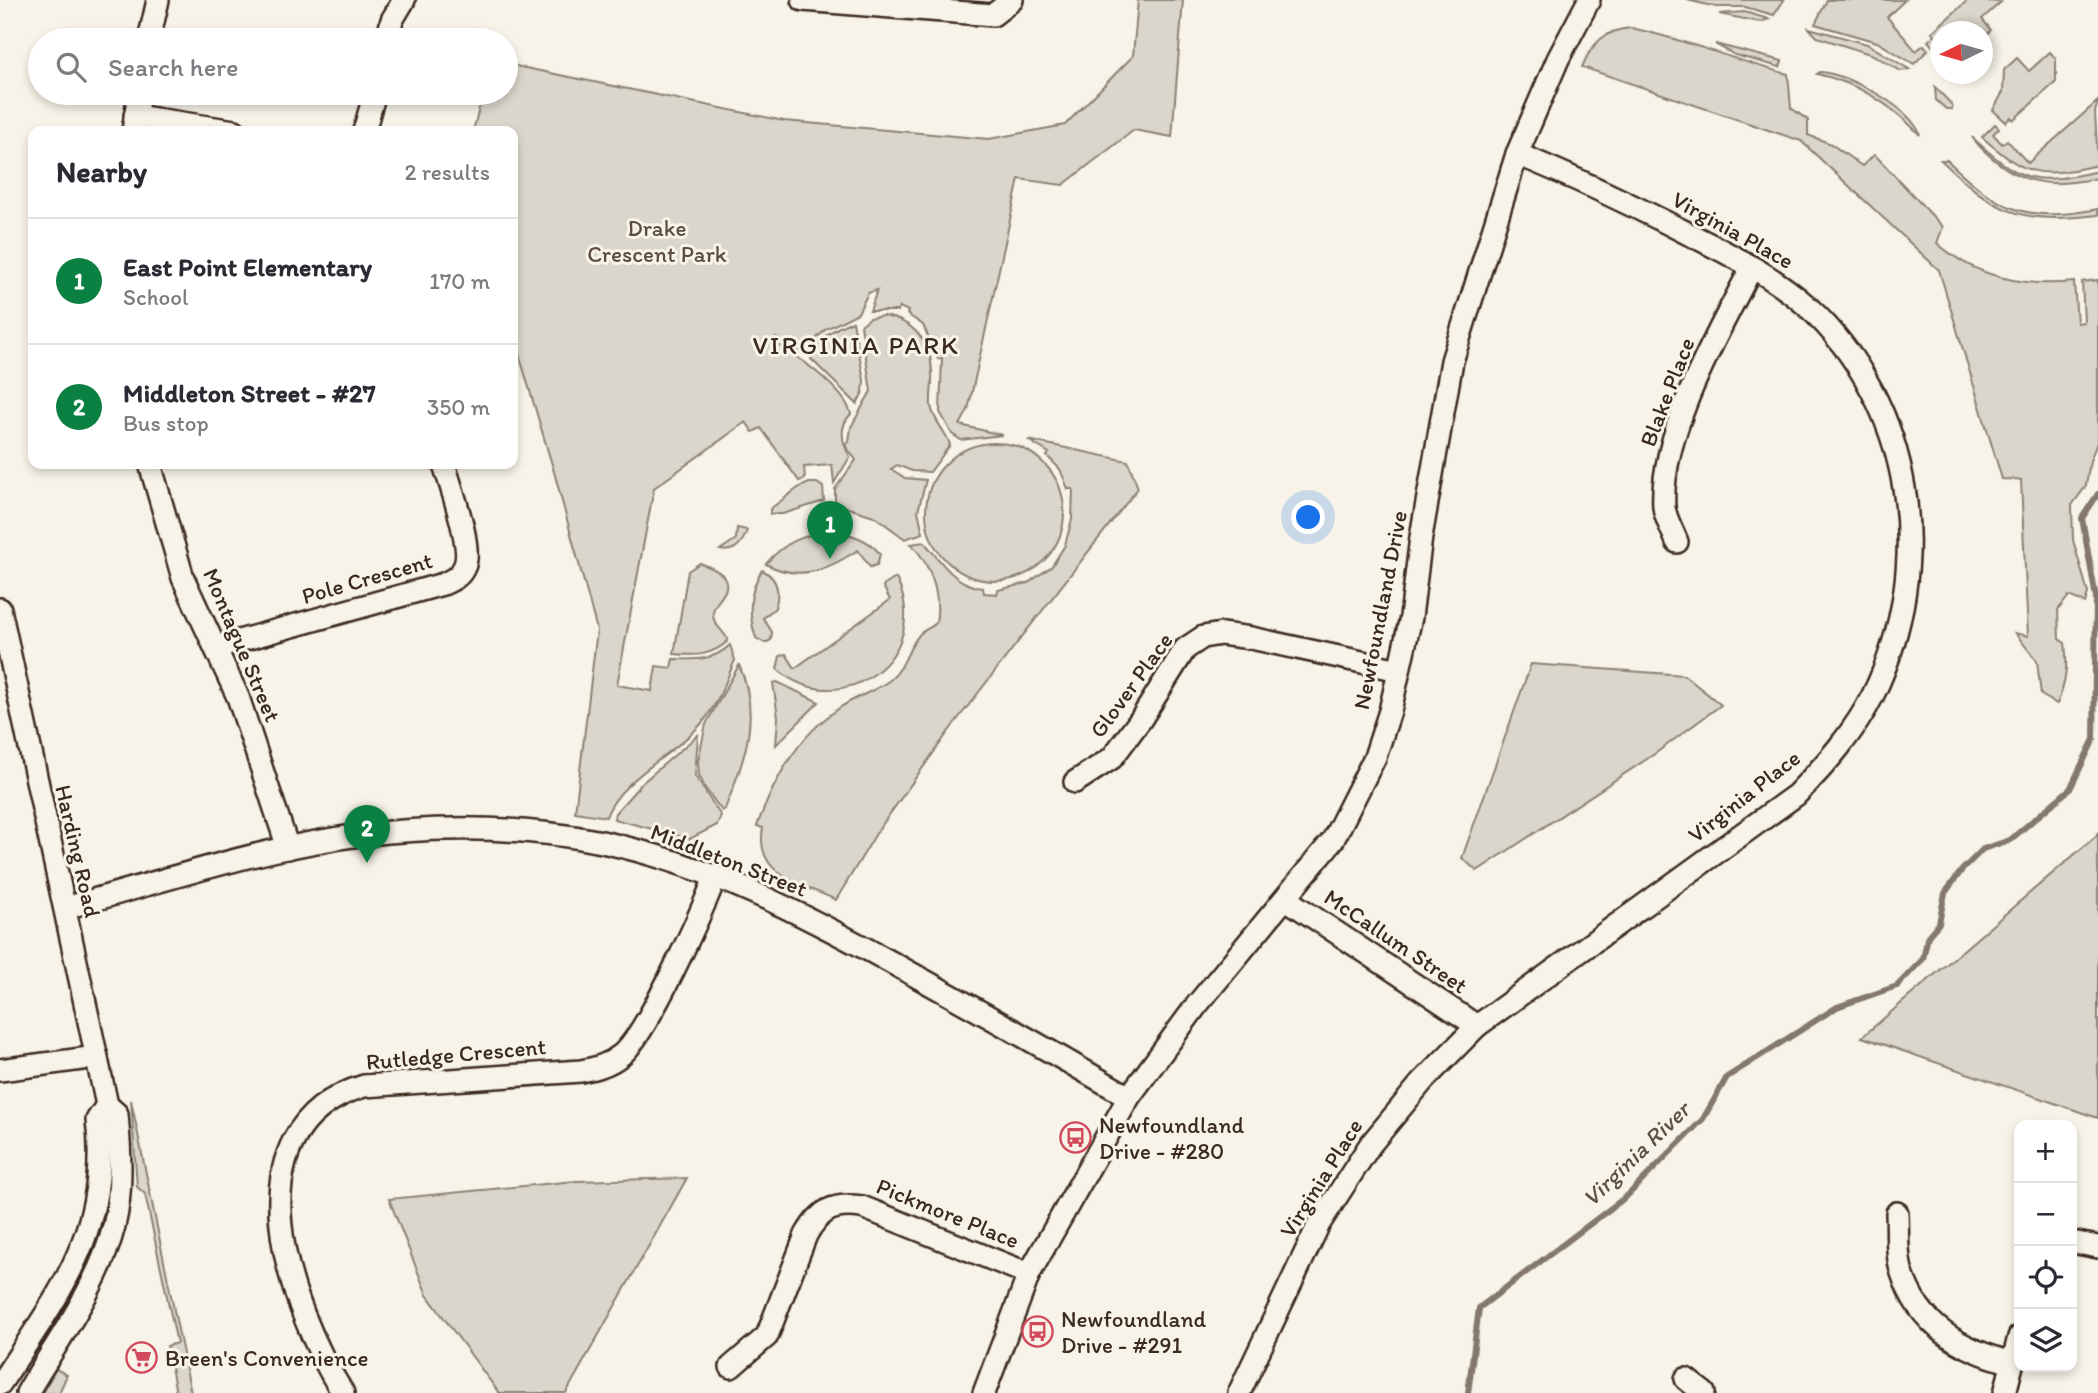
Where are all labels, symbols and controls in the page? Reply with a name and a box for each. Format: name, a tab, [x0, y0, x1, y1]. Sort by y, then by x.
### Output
north arrow	[1930, 21, 1993, 84]
search box	[28, 28, 518, 105]
icon: search	[52, 48, 90, 86]
text: Search here	[108, 51, 238, 83]
text: Nearby	[56, 153, 147, 190]
text: 2 results	[404, 158, 490, 186]
street label: Virginia Place	[1667, 185, 1799, 275]
park label: Drake Crescent Park	[587, 214, 727, 268]
text: East Point Elementary	[123, 251, 372, 283]
text: 1	[74, 267, 84, 295]
text: 170 m	[429, 267, 490, 295]
text: School	[123, 283, 188, 311]
district label: VIRGINIA PARK	[752, 329, 960, 361]
street label: Blake Place	[1633, 334, 1701, 450]
text: Middleton Street - #27	[123, 377, 376, 409]
text: 2	[73, 393, 85, 421]
text: 350 m	[427, 393, 490, 421]
text: Bus stop	[123, 409, 209, 437]
your location	[1291, 500, 1325, 534]
pin: 1	[807, 501, 853, 559]
street label: Newfoundland Drive	[1347, 508, 1413, 712]
street label: Pole Crescent	[299, 546, 436, 610]
street label: Montague Street	[197, 564, 287, 726]
street label: Glover Place	[1084, 627, 1178, 743]
street label: Virginia Place	[1682, 744, 1806, 848]
street label: Harding Road	[49, 782, 107, 920]
pin: 2	[344, 805, 390, 863]
street label: Middleton Street	[647, 817, 812, 903]
street label: McCallum Street	[1319, 883, 1473, 999]
street label: Rutledge Crescent	[365, 1032, 548, 1076]
water label: Virginia River	[1576, 1093, 1698, 1212]
place label: Newfoundland Drive - #280	[1099, 1111, 1245, 1165]
street label: Virginia Place	[1273, 1113, 1369, 1243]
map controls	[2014, 1120, 2077, 1372]
button: +	[2014, 1120, 2077, 1183]
bus stop icon: Newfoundland Drive - #280	[1059, 1121, 1093, 1155]
street label: Pickmore Place	[873, 1172, 1023, 1254]
button: −	[2014, 1183, 2077, 1246]
button: locate	[2014, 1246, 2077, 1309]
place label: Newfoundland Drive - #291	[1061, 1305, 1207, 1359]
button: layers	[2014, 1309, 2077, 1372]
bus stop icon: Newfoundland Drive - #291	[1021, 1315, 1055, 1349]
supermarket icon: Breen's Convenience	[125, 1341, 159, 1375]
place label: Breen's Convenience	[165, 1344, 369, 1372]

